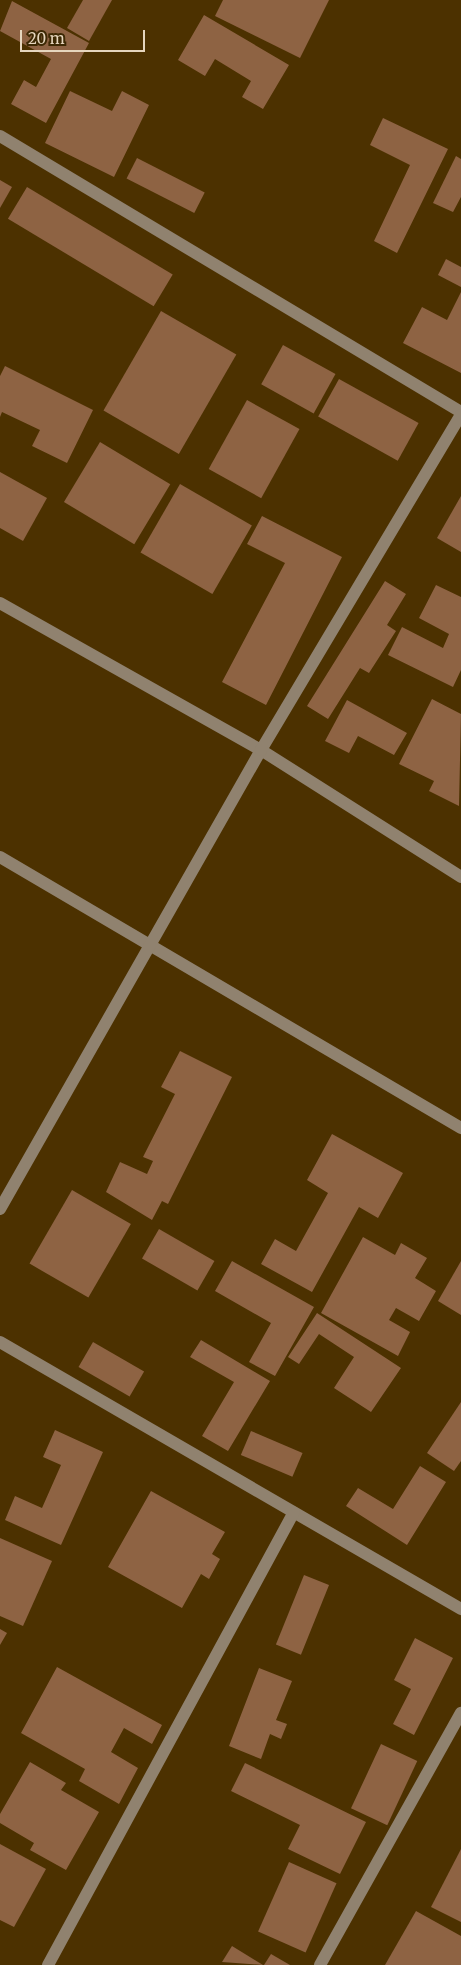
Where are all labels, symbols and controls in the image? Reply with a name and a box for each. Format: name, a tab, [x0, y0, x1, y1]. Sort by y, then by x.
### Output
scale bar	[22, 20, 148, 52]
text: 20 m	[28, 29, 65, 48]

